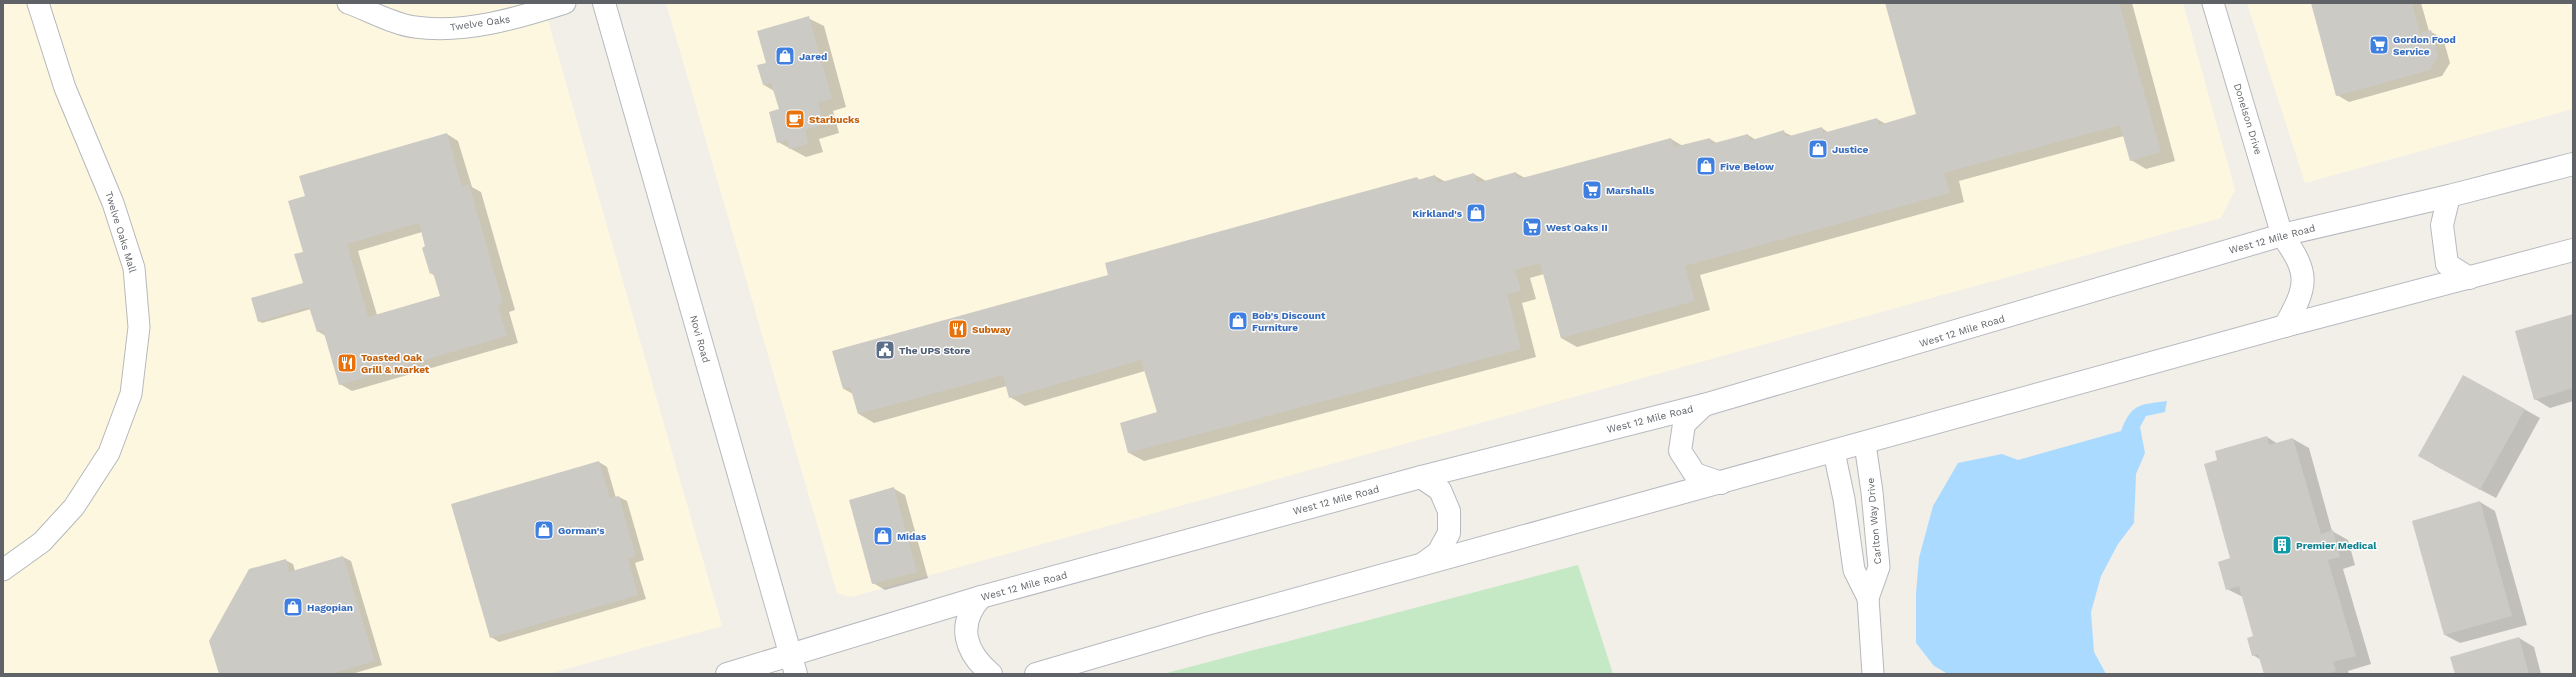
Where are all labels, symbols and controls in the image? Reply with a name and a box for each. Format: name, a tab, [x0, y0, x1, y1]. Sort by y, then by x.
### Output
street label: Twelve Oaks	[449, 13, 511, 33]
supermarket icon: Gordon Food Service	[2368, 34, 2390, 56]
place label: Gordon Food Service	[2393, 34, 2456, 57]
shop icon: Jared	[774, 45, 796, 67]
place label: Jared	[799, 51, 827, 62]
street label: Donelson Drive	[2232, 82, 2264, 156]
cafe icon: Starbucks	[784, 108, 806, 130]
place label: Starbucks	[809, 114, 860, 125]
shop icon: Justice	[1807, 138, 1829, 160]
place label: Justice	[1832, 144, 1869, 155]
shop icon: Five Below	[1695, 155, 1717, 177]
place label: Five Below	[1720, 161, 1774, 172]
supermarket icon: Marshalls	[1581, 179, 1603, 201]
place label: Marshalls	[1606, 185, 1655, 196]
street label: Twelve Oaks Mall	[103, 190, 139, 274]
shop icon: Kirkland's	[1465, 202, 1487, 224]
place label: Kirkland's	[1412, 208, 1463, 219]
supermarket icon: West Oaks II	[1521, 216, 1543, 238]
place label: West Oaks II	[1546, 222, 1608, 233]
street label: West 12 Mile Road	[2228, 222, 2316, 256]
shop icon: Bob's Discount Furniture	[1227, 310, 1249, 332]
place label: Bob's Discount Furniture	[1252, 310, 1326, 333]
street label: West 12 Mile Road	[1918, 313, 2006, 349]
street label: Novi Road	[688, 314, 712, 364]
restaurant icon: Subway	[947, 318, 969, 340]
place label: Subway	[972, 324, 1011, 335]
public building icon: The UPS Store	[874, 339, 896, 361]
place label: The UPS Store	[899, 345, 970, 356]
restaurant icon: Toasted Oak Grill & Market	[336, 352, 358, 374]
place label: Toasted Oak Grill & Market	[361, 352, 430, 375]
street label: West 12 Mile Road	[1606, 403, 1694, 435]
street label: Carlton Way Drive	[1865, 477, 1883, 565]
street label: West 12 Mile Road	[1292, 483, 1380, 517]
shop icon: Gorman's	[533, 519, 555, 541]
place label: Gorman's	[558, 525, 605, 536]
shop icon: Midas	[872, 525, 894, 547]
place label: Midas	[897, 531, 927, 542]
building icon: Premier Medical	[2271, 534, 2293, 556]
place label: Premier Medical	[2296, 540, 2377, 551]
street label: West 12 Mile Road	[980, 569, 1068, 603]
shop icon: Hagopian	[282, 596, 304, 618]
place label: Hagopian	[307, 602, 353, 613]

